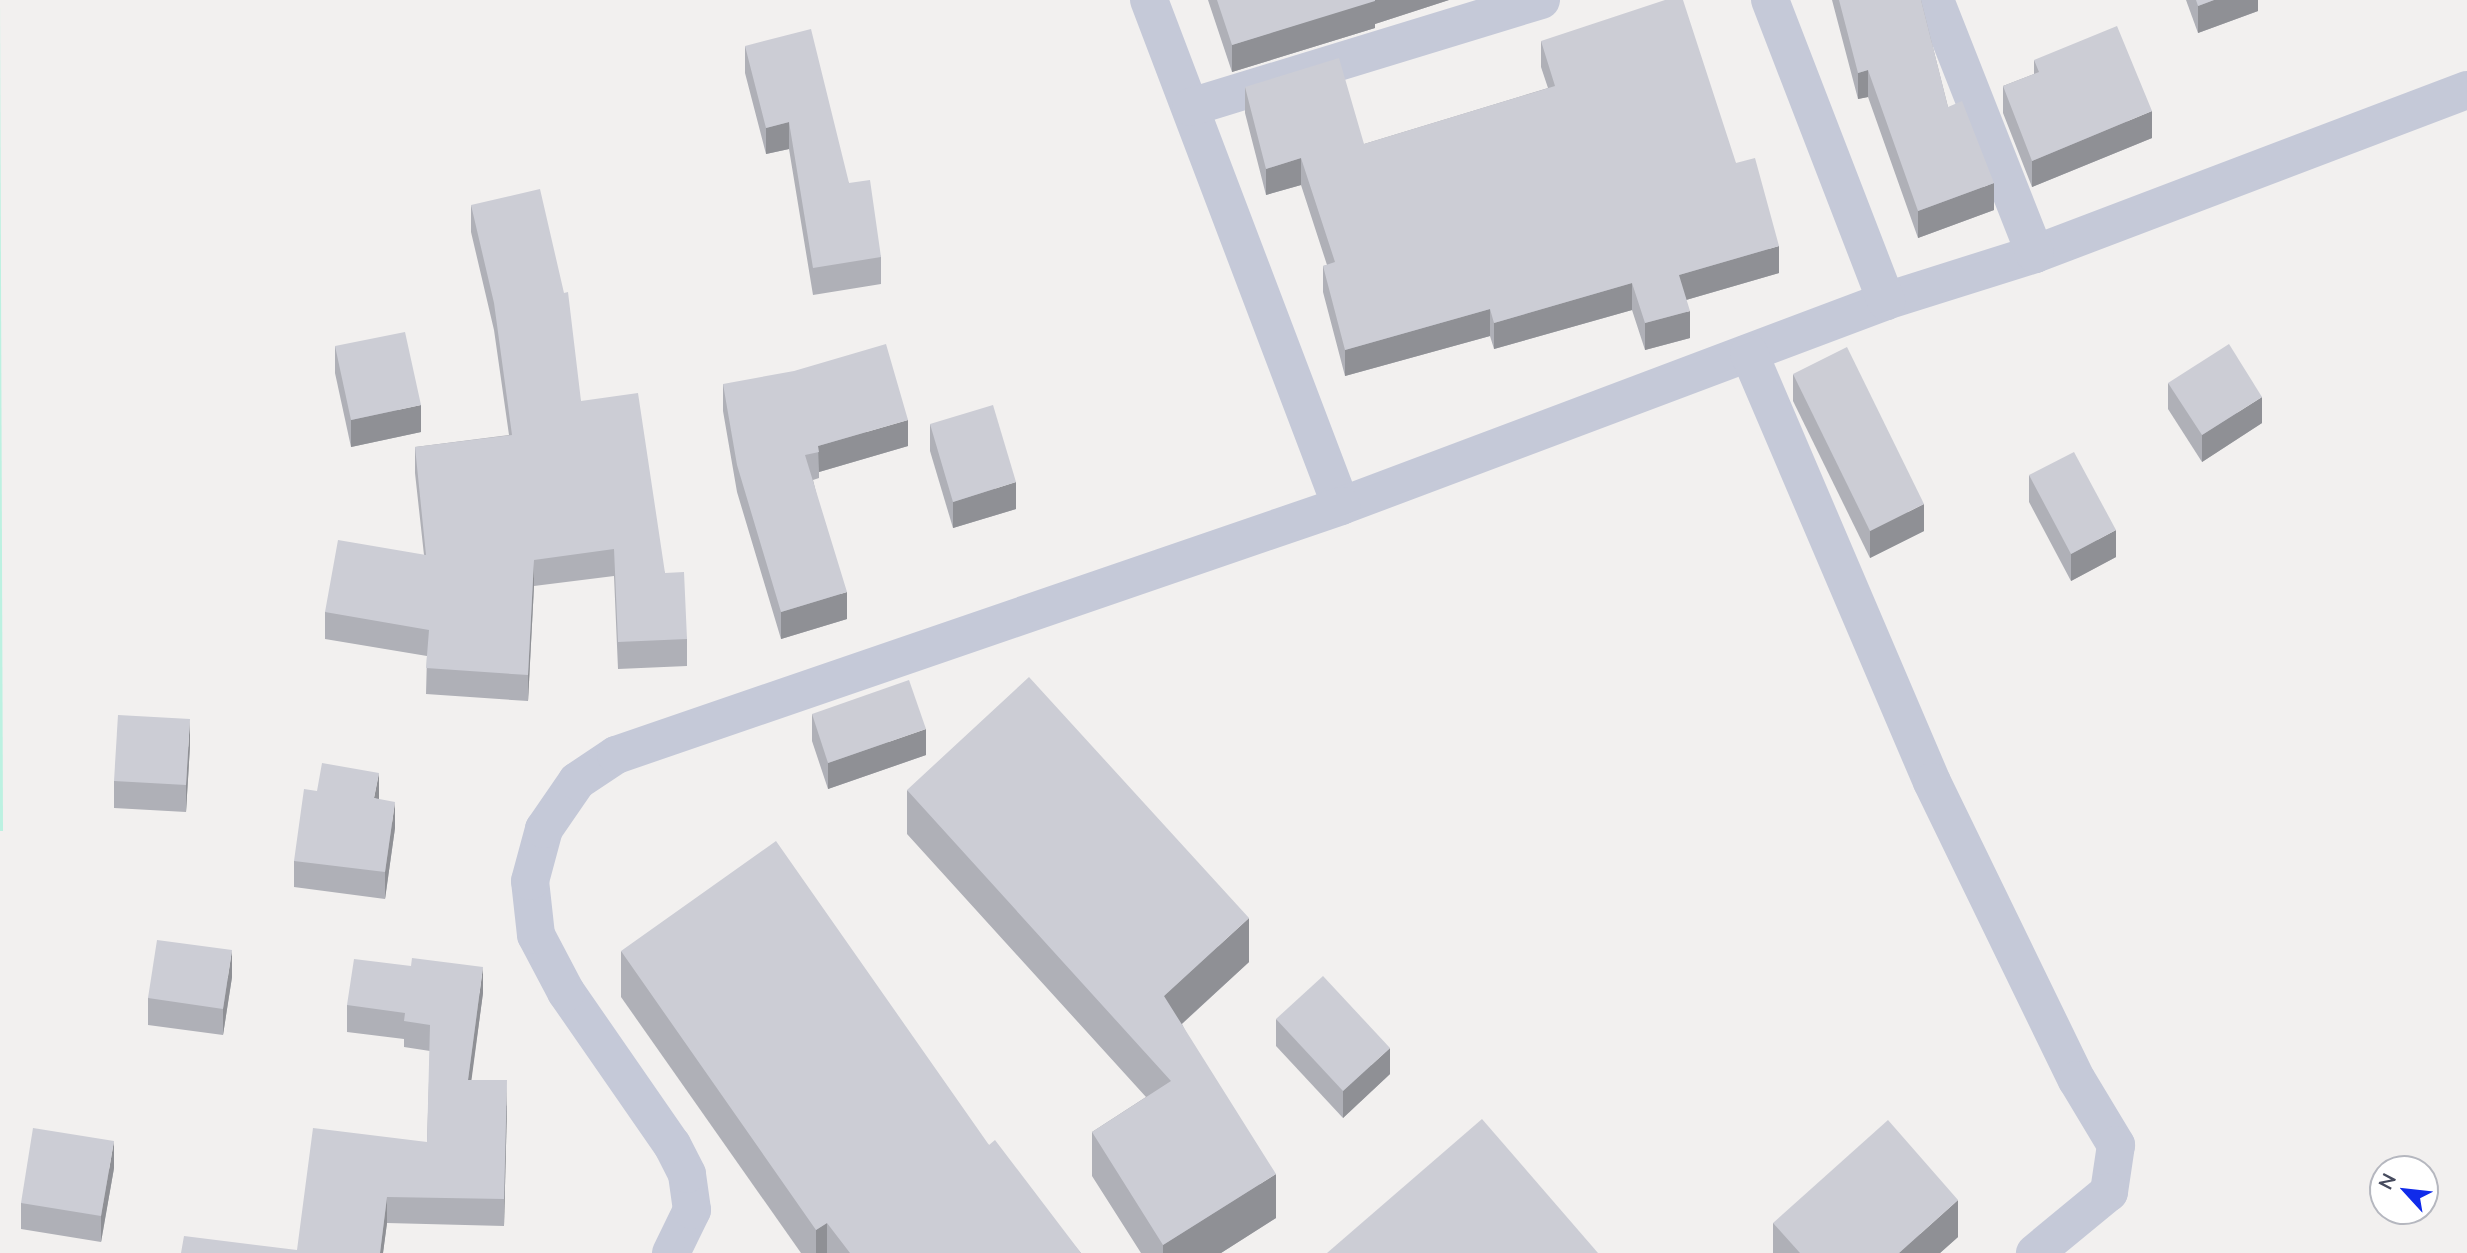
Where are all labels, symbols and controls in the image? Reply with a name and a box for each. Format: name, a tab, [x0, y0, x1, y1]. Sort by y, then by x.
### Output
north arrow	[2369, 1155, 2439, 1225]
text: N	[2373, 1169, 2400, 1193]

